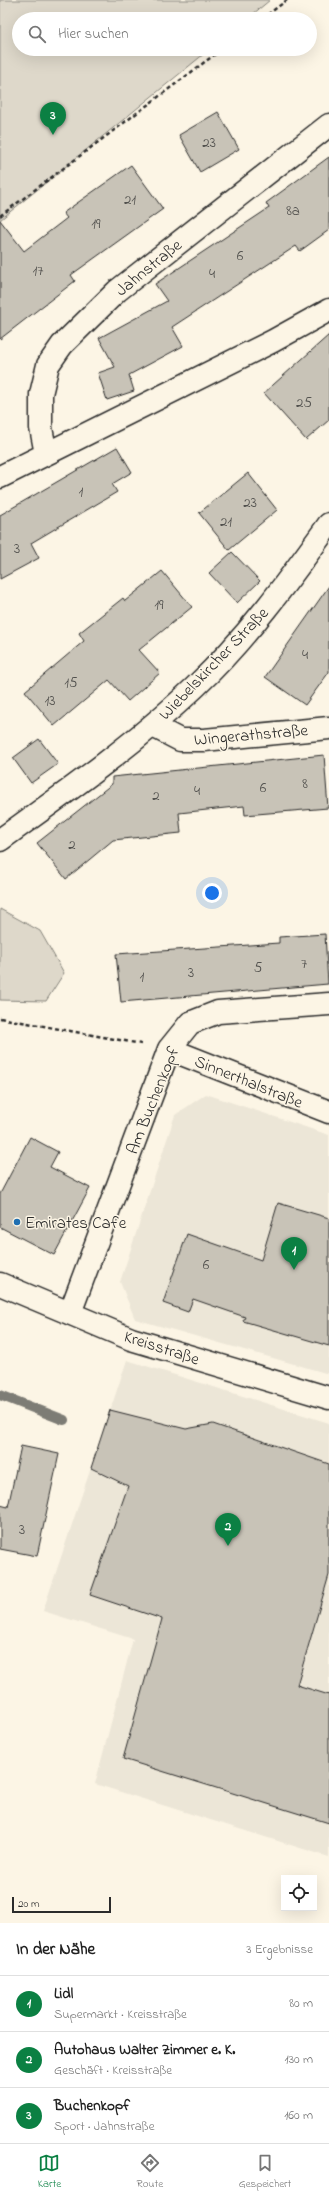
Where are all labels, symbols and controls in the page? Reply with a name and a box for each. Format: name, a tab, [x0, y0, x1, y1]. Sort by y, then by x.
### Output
search box	[12, 12, 317, 56]
icon: search	[26, 23, 48, 45]
text: Hier suchen	[58, 23, 129, 45]
pin: 3	[40, 102, 66, 135]
house number: 23	[202, 132, 216, 154]
house number: 21	[124, 189, 136, 211]
house number: 8a	[286, 200, 300, 222]
house number: 19	[91, 213, 101, 235]
street label: Jahnstraße	[110, 233, 188, 303]
house number: 6	[237, 245, 244, 267]
house number: 17	[33, 260, 43, 282]
house number: 4	[209, 263, 215, 285]
house number: 25	[296, 392, 312, 414]
house number: 1	[79, 481, 84, 503]
house number: 23	[243, 492, 257, 514]
house number: 21	[220, 511, 232, 533]
house number: 3	[14, 538, 20, 560]
house number: 19	[154, 594, 164, 616]
street label: Wiebelskircher Straße	[153, 602, 275, 726]
house number: 4	[302, 644, 308, 666]
house number: 15	[64, 672, 78, 694]
house number: 13	[45, 690, 55, 712]
street label: Wingerathstraße	[193, 718, 310, 755]
house number: 8	[302, 773, 308, 795]
house number: 6	[260, 777, 267, 799]
house number: 4	[194, 780, 200, 802]
house number: 2	[152, 785, 160, 807]
house number: 2	[68, 834, 76, 856]
your location	[202, 883, 222, 903]
house number: 7	[301, 953, 307, 975]
house number: 5	[254, 957, 263, 979]
house number: 3	[188, 962, 194, 984]
house number: 1	[140, 966, 145, 988]
street label: Am Buchenkopf	[120, 1043, 186, 1158]
street label: Sinnerthalstraße	[191, 1049, 307, 1116]
place label: Emirates Cafe	[25, 1211, 127, 1236]
marker: Emirates Cafe	[12, 1217, 22, 1227]
pin: 1	[281, 1237, 307, 1270]
house number: 6	[203, 1254, 210, 1276]
street label: Kreisstraße	[121, 1324, 203, 1373]
pin: 2	[215, 1513, 241, 1546]
house number: 3	[19, 1519, 25, 1541]
map controls	[281, 1875, 317, 1911]
button: locate	[281, 1875, 317, 1911]
scale bar	[12, 1895, 111, 1914]
text: 20 m	[18, 1896, 40, 1912]
text: In der Nähe	[16, 1937, 95, 1962]
text: 3 Ergebnisse	[246, 1940, 313, 1959]
text: Lidl	[54, 1983, 73, 2005]
text: 1	[27, 1994, 31, 2013]
text: 80 m	[289, 1994, 313, 2013]
text: Supermarkt · Kreisstraße	[54, 2005, 187, 2024]
text: Autohaus Walter Zimmer e. K.	[54, 2039, 235, 2061]
text: 2	[26, 2050, 32, 2069]
text: 130 m	[285, 2050, 313, 2069]
text: Geschäft · Kreisstraße	[54, 2061, 172, 2080]
text: Buchenkopf	[54, 2095, 130, 2117]
text: 3	[26, 2106, 32, 2125]
text: 160 m	[284, 2106, 313, 2125]
text: Sport · Jahnstraße	[54, 2117, 154, 2136]
tab: Karte	[38, 2152, 61, 2192]
tab: Route	[137, 2152, 163, 2192]
tab: Gespeichert	[239, 2152, 291, 2192]

